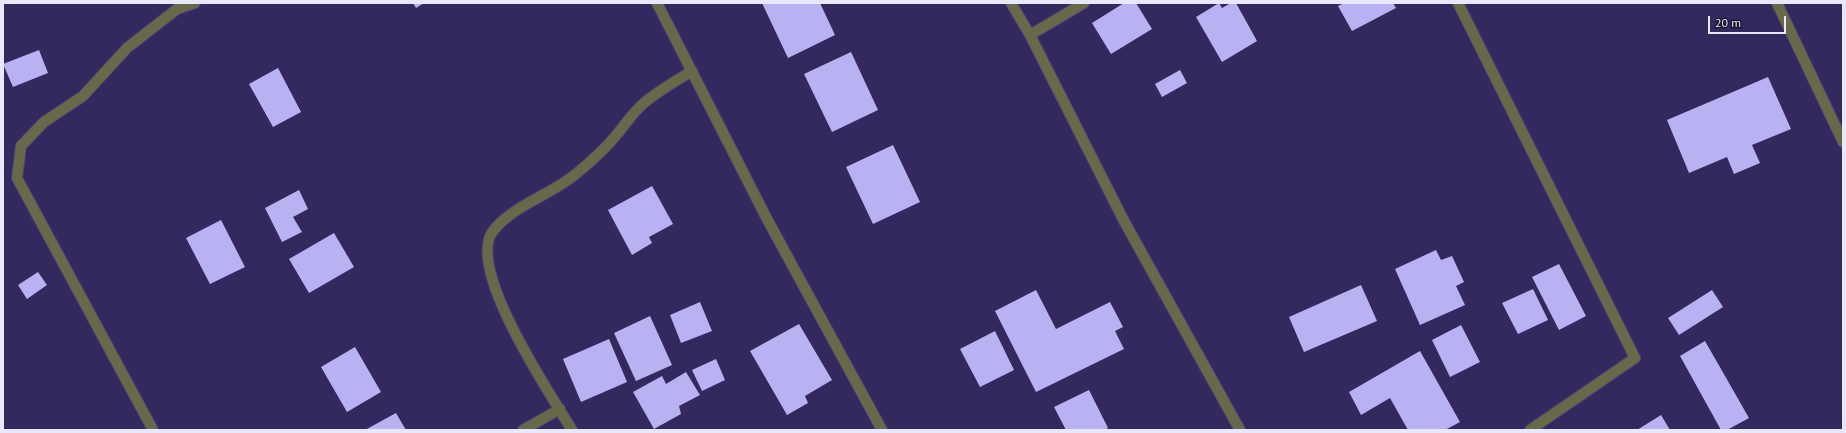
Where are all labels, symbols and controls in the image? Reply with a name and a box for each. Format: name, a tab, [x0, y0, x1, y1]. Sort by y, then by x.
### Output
scale bar	[1710, 8, 1788, 34]
text: 20 m	[1715, 15, 1741, 30]

